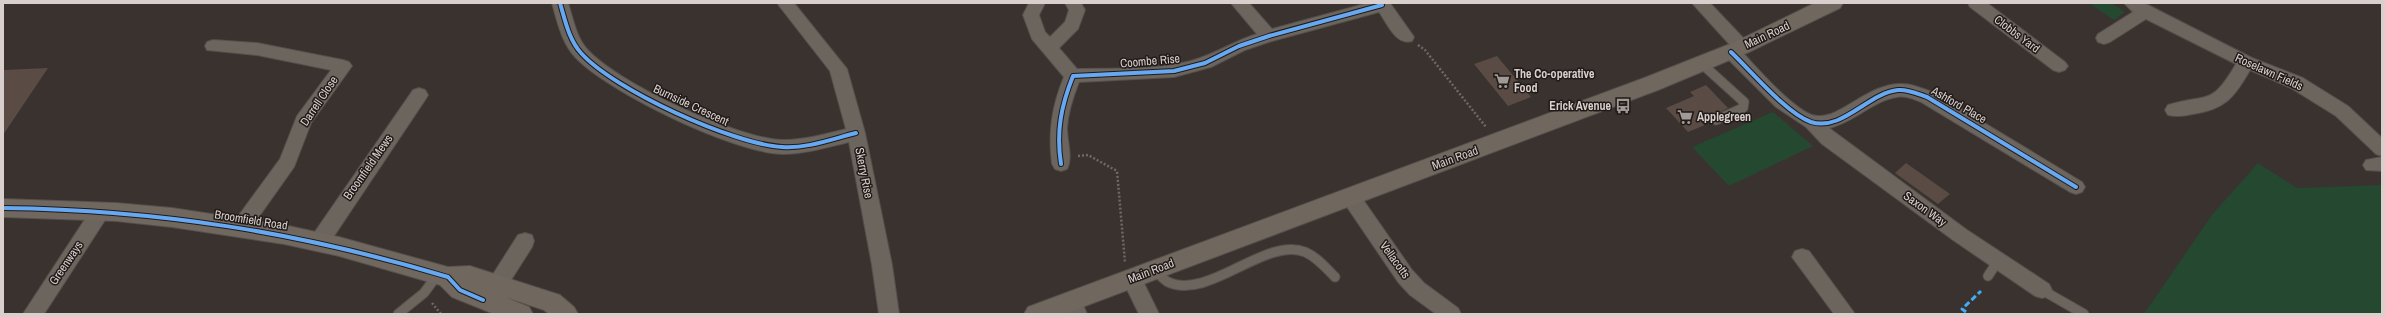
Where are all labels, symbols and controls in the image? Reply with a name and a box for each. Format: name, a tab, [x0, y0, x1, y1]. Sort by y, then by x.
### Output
street label: Clobbs Yard	[1991, 12, 2043, 56]
street label: Main Road	[1742, 18, 1792, 52]
street label: Coombe Rise	[1119, 50, 1181, 72]
street label: Roselawn Fields	[2233, 50, 2306, 94]
place label: The Co-operative Food	[1514, 66, 1595, 96]
supermarket icon: The Co-operative Food	[1493, 72, 1511, 90]
street label: Darrell Close	[296, 73, 342, 129]
street label: Burnside Crescent	[651, 81, 732, 130]
street label: Ashford Place	[1928, 82, 1990, 127]
bus stop icon: Erick Avenue	[1614, 97, 1632, 115]
place label: Erick Avenue	[1549, 98, 1612, 114]
supermarket icon: Applegreen	[1676, 108, 1694, 126]
place label: Applegreen	[1697, 109, 1751, 125]
street label: Broomfield Mews	[340, 131, 396, 203]
street label: Main Road	[1430, 142, 1480, 174]
street label: Skerry Rise	[851, 146, 877, 200]
street label: Saxon Way	[1900, 188, 1950, 230]
street label: Broomfield Road	[213, 206, 289, 234]
street label: Greenways	[45, 238, 87, 288]
street label: Vellacotts	[1376, 238, 1414, 282]
street label: Main Road	[1126, 255, 1176, 287]

